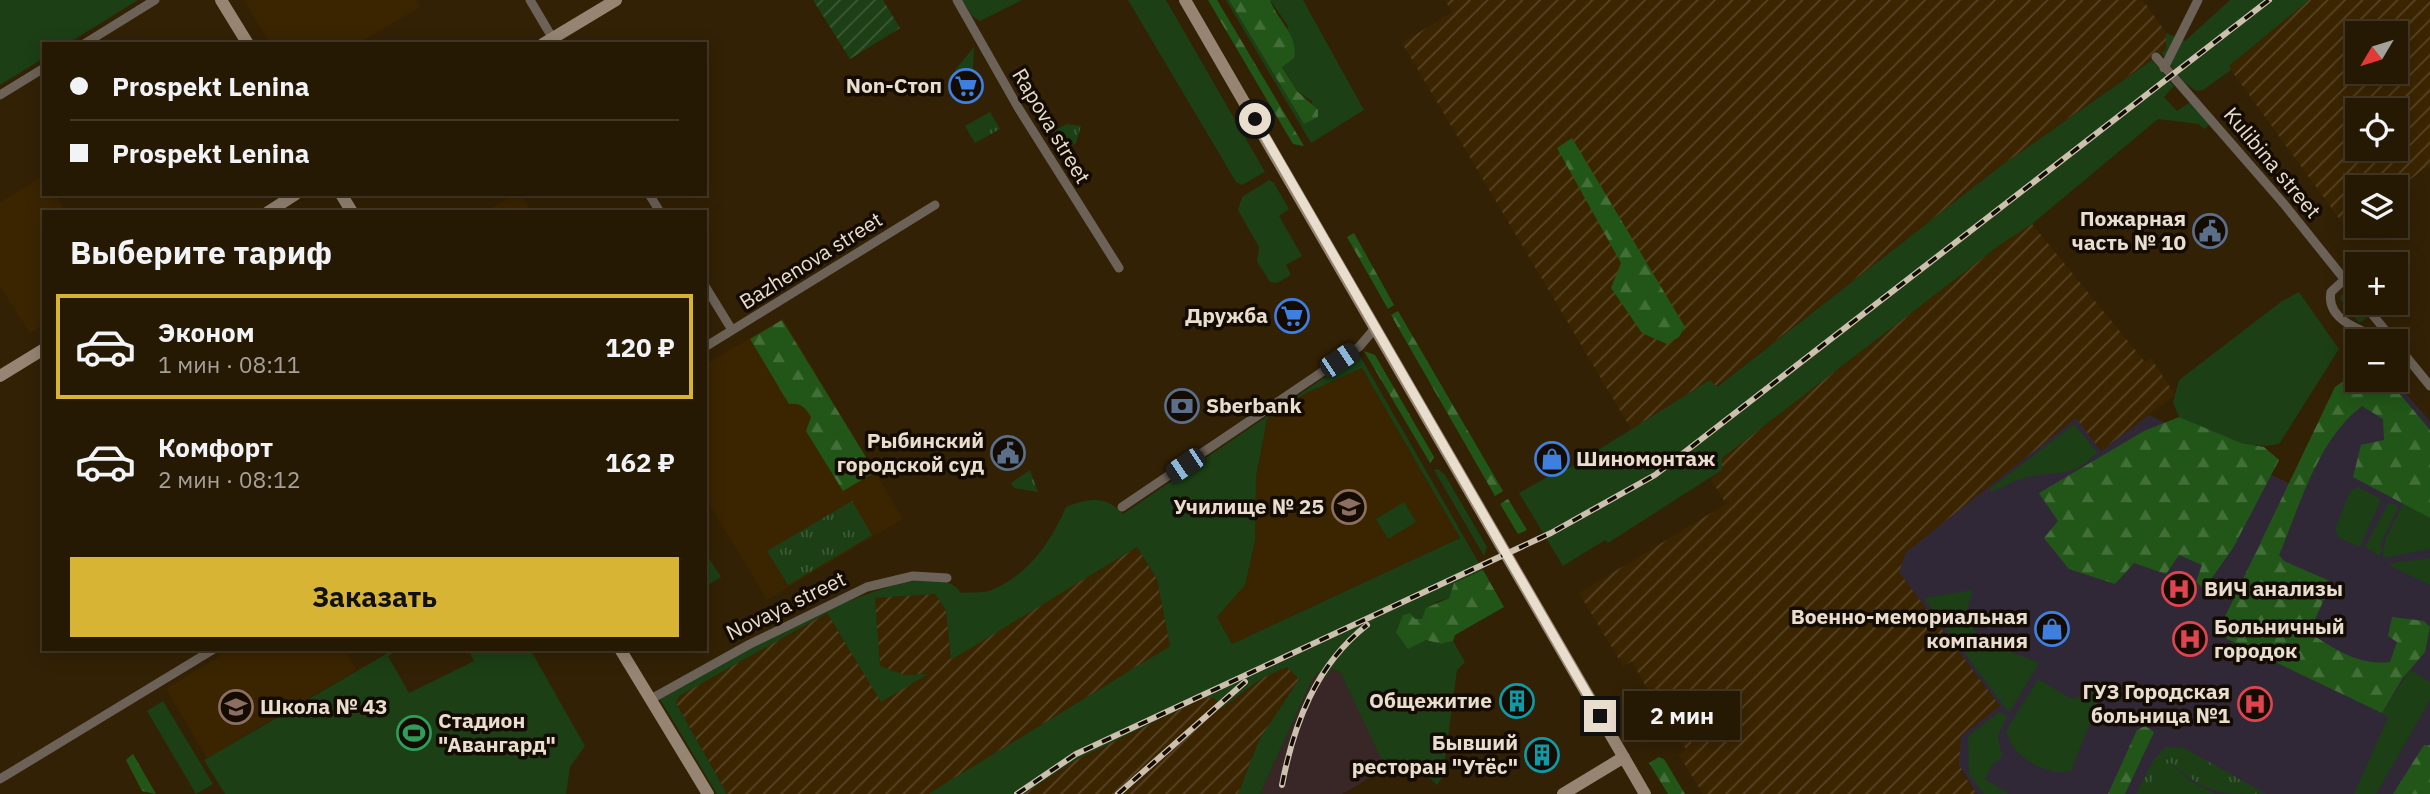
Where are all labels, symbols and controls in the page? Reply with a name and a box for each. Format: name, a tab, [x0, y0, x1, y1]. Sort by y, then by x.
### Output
north arrow	[2345, 21, 2408, 84]
map controls	[2345, 21, 2408, 392]
street label: Rapova street	[1006, 63, 1097, 188]
supermarket icon: Non-Стоп	[947, 67, 985, 105]
text: Prospekt Lenina	[112, 69, 310, 103]
place label: Non-Стоп	[846, 71, 942, 99]
button: locate	[2345, 98, 2408, 161]
street label: Kulibina street	[2218, 101, 2328, 224]
route start	[1239, 103, 1271, 135]
text: Prospekt Lenina	[112, 136, 310, 170]
button: layers	[2345, 175, 2408, 238]
place label: Пожарная часть № 10	[2072, 204, 2186, 256]
street label: Bazhenova street	[734, 205, 887, 315]
public building icon: Пожарная часть № 10	[2191, 212, 2229, 250]
text: Выберите тариф	[70, 231, 332, 273]
button: +	[2345, 252, 2408, 315]
supermarket icon: Дружба	[1273, 297, 1311, 335]
place label: Дружба	[1185, 301, 1268, 329]
icon: car	[74, 315, 137, 378]
text: Эконом	[158, 315, 255, 349]
button: −	[2345, 329, 2408, 392]
text: 120 ₽	[605, 330, 675, 364]
car	[1316, 340, 1363, 380]
text: 1 мин · 08:11	[158, 349, 301, 379]
bank icon: Sberbank	[1163, 387, 1201, 425]
place label: Sberbank	[1206, 391, 1302, 419]
place label: Рыбинский городской суд	[837, 426, 984, 478]
icon: car	[74, 430, 137, 493]
text: Комфорт	[158, 430, 273, 464]
public building icon: Рыбинский городской суд	[989, 434, 1027, 472]
shop icon: Шиномонтаж	[1533, 440, 1571, 478]
place label: Шиномонтаж	[1576, 444, 1715, 472]
text: 162 ₽	[605, 445, 675, 479]
car	[1162, 445, 1209, 485]
text: 2 мин · 08:12	[158, 464, 301, 494]
school or university icon: Училище № 25	[1330, 488, 1368, 526]
place label: Училище № 25	[1174, 492, 1324, 520]
button: Заказать	[70, 557, 679, 637]
street label: Novaya street	[721, 564, 850, 646]
hospital icon: ВИЧ анализы	[2160, 570, 2198, 608]
place label: ВИЧ анализы	[2204, 574, 2343, 602]
place label: Военно-мемориальная компания	[1791, 602, 2028, 654]
shop icon: Военно-мемориальная компания	[2033, 610, 2071, 648]
place label: Больничный городок	[2214, 612, 2345, 664]
hospital icon: Больничный городок	[2171, 620, 2209, 658]
place label: ГУЗ Городская больница №1	[2082, 677, 2230, 729]
building icon: Общежитие	[1498, 682, 1536, 720]
hospital icon: ГУЗ Городская больница №1	[2236, 685, 2274, 723]
place label: Общежитие	[1369, 686, 1492, 714]
school or university icon: Школа № 43	[217, 688, 255, 726]
place label: Школа № 43	[260, 692, 388, 720]
callout: 2 мин	[1624, 692, 1740, 740]
route end	[1584, 700, 1616, 732]
text: 2 мин	[1650, 700, 1714, 730]
place label: Стадион "Авангард"	[438, 706, 556, 758]
sports icon: Стадион "Авангард"	[395, 714, 433, 752]
place label: Бывший ресторан "Утёс"	[1352, 728, 1518, 780]
building icon: Бывший ресторан "Утёс"	[1523, 736, 1561, 774]

